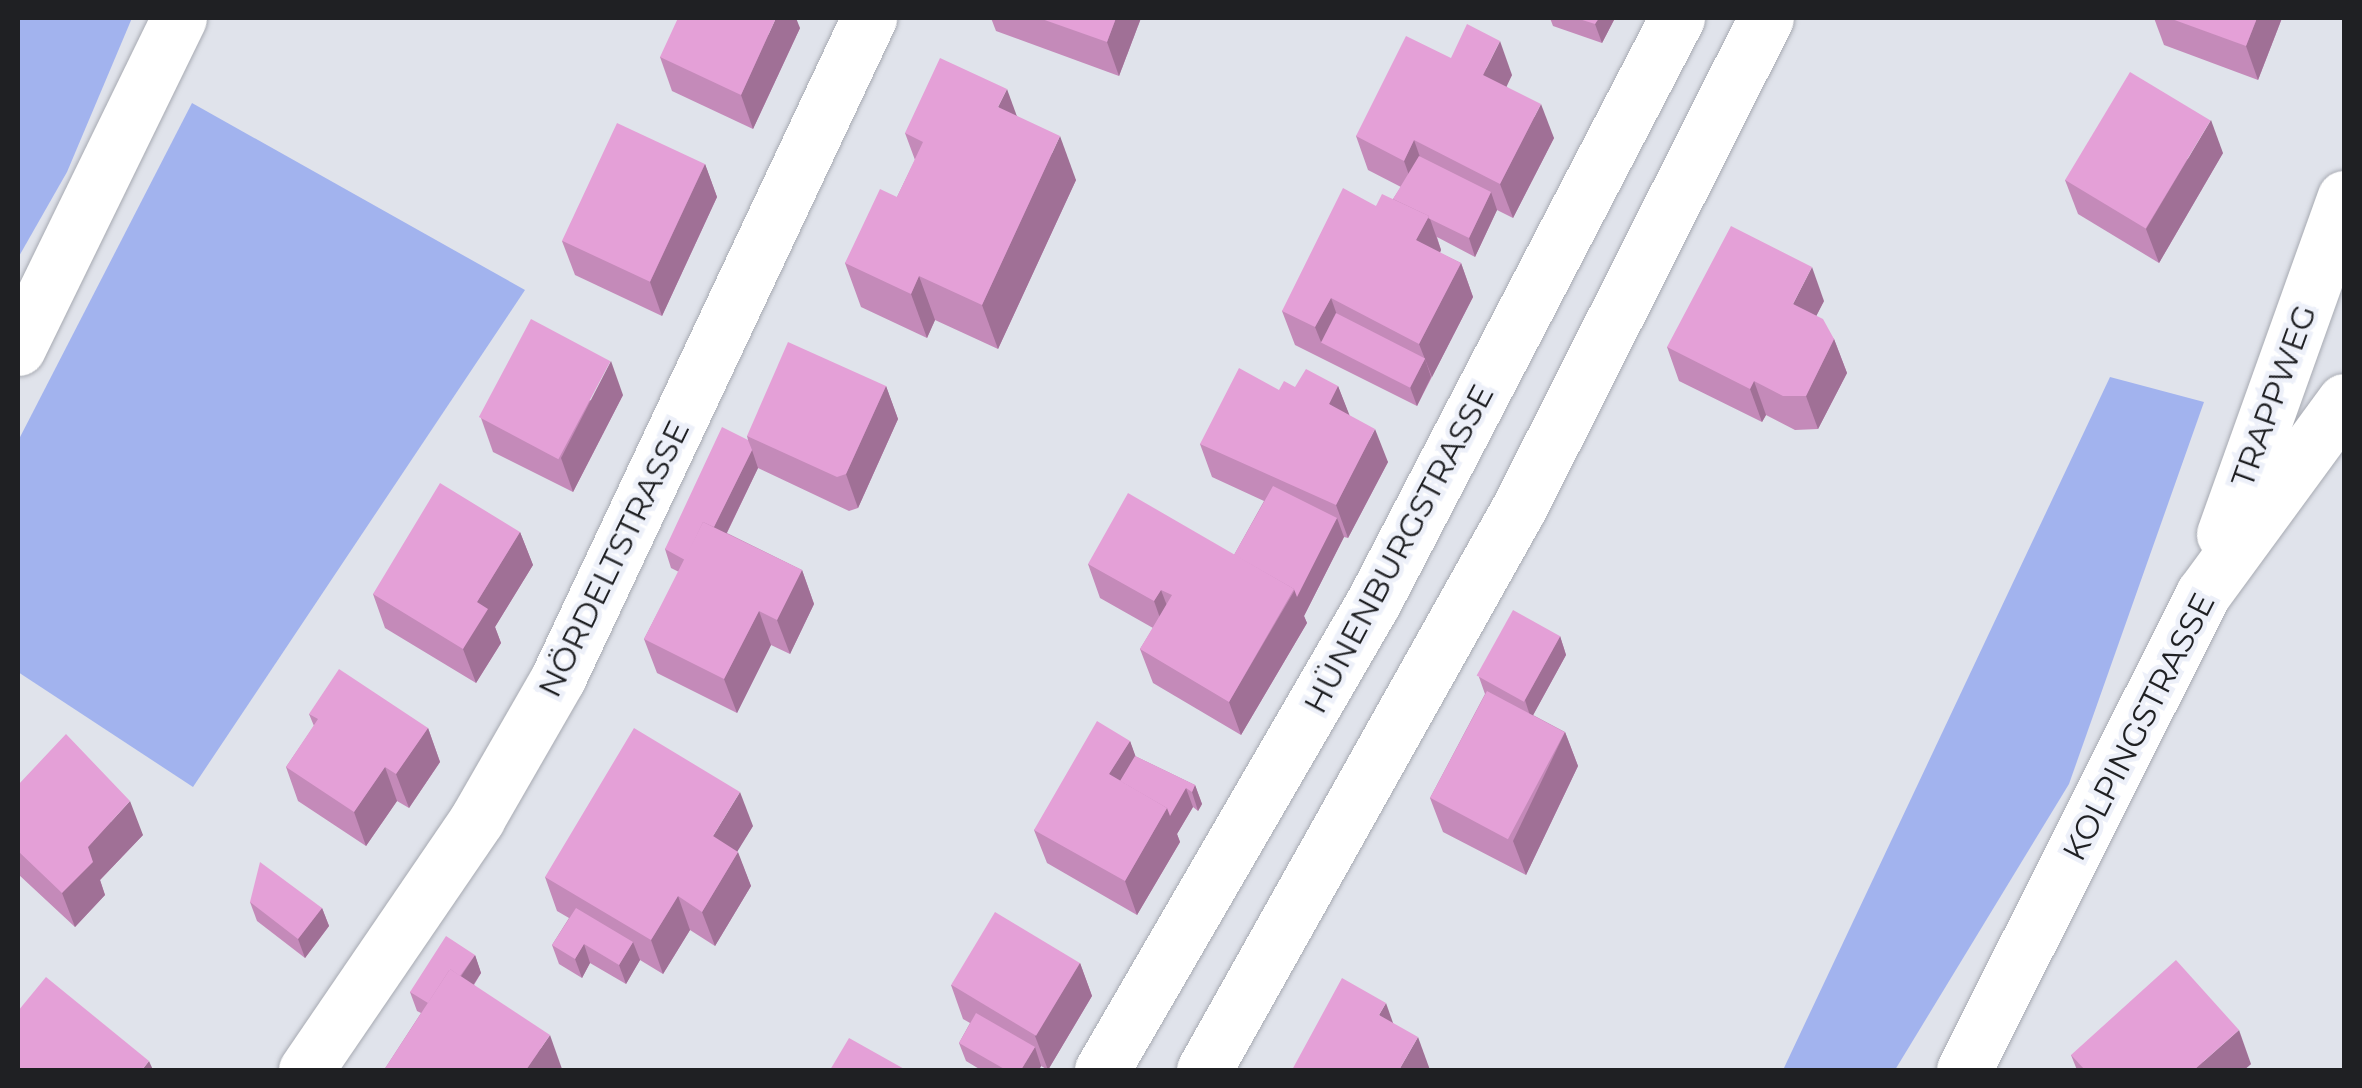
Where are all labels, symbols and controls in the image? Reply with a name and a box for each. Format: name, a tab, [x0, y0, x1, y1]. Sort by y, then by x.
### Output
street label: TRAPPWEG	[2223, 300, 2325, 492]
street label: HÜNENBURGSTRASSE	[1296, 378, 1502, 720]
street label: NÖRDELTSTRASSE	[530, 415, 698, 703]
street label: KOLPINGSTRASSE	[2055, 587, 2223, 867]

